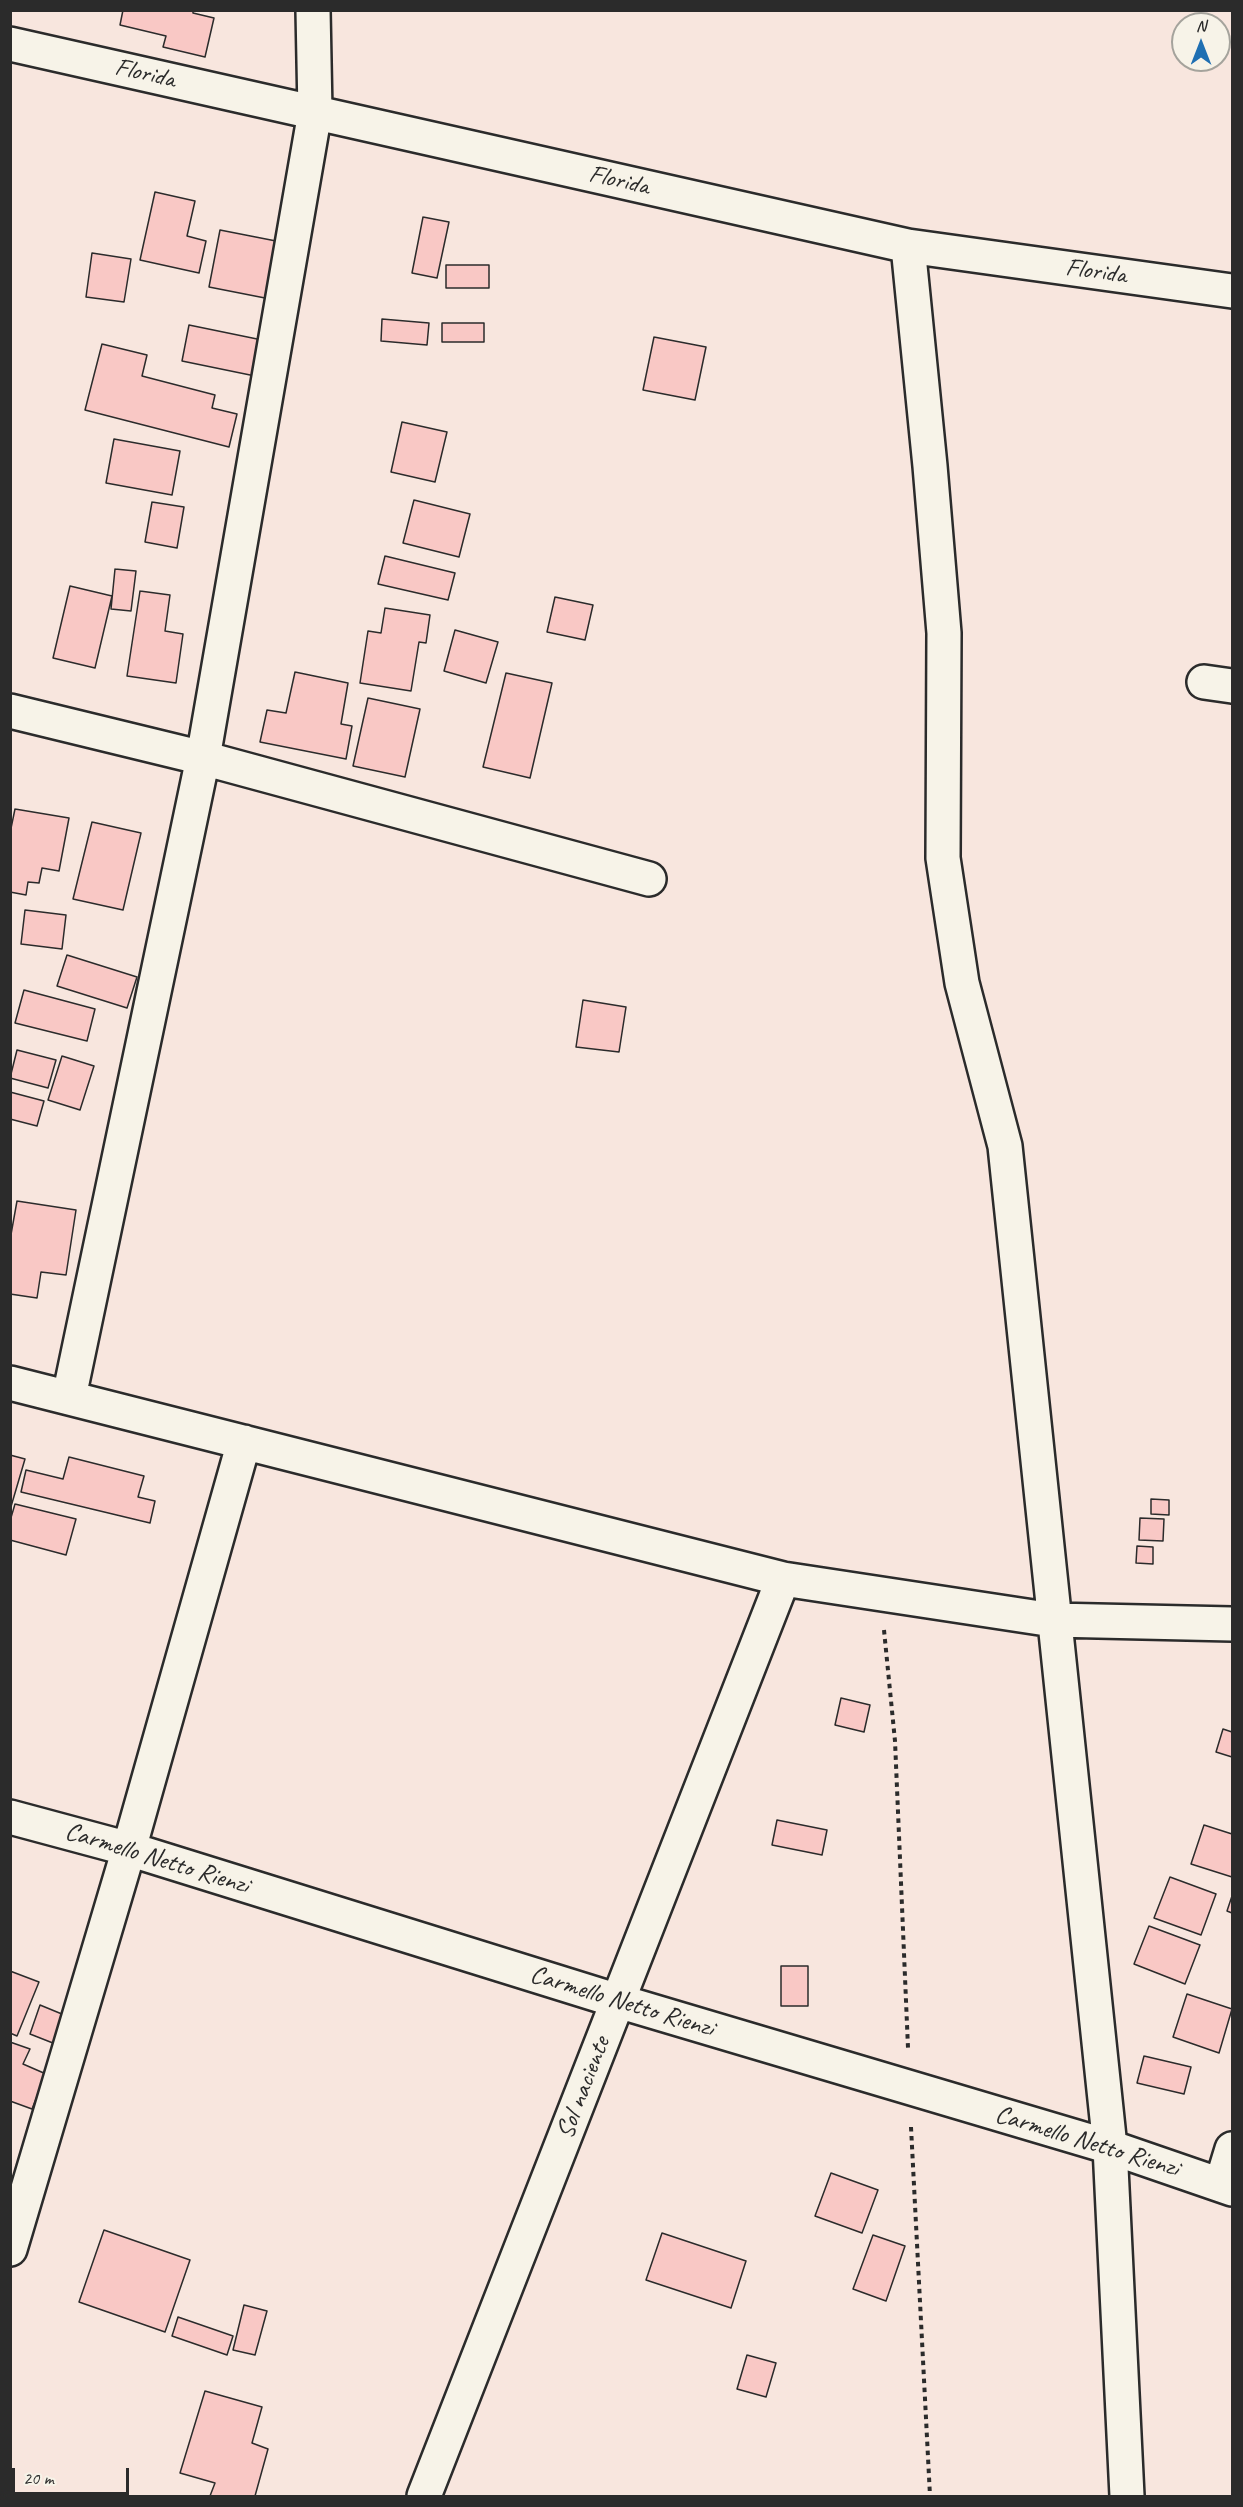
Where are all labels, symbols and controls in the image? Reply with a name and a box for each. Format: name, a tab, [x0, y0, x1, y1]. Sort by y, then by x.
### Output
north arrow	[1171, 12, 1231, 72]
text: N	[1196, 16, 1206, 36]
street label: Florida	[112, 52, 178, 96]
street label: Florida	[586, 159, 652, 203]
street label: Florida	[1064, 252, 1128, 292]
street label: Carmello Netto Rienzi	[61, 1816, 253, 1902]
street label: Carmello Netto Rienzi	[526, 1959, 718, 2045]
street label: Sol naciente	[550, 2033, 618, 2143]
street label: Carmello Netto Rienzi	[991, 2099, 1183, 2185]
scale bar	[15, 2456, 132, 2494]
text: 20 m	[23, 2467, 54, 2489]

